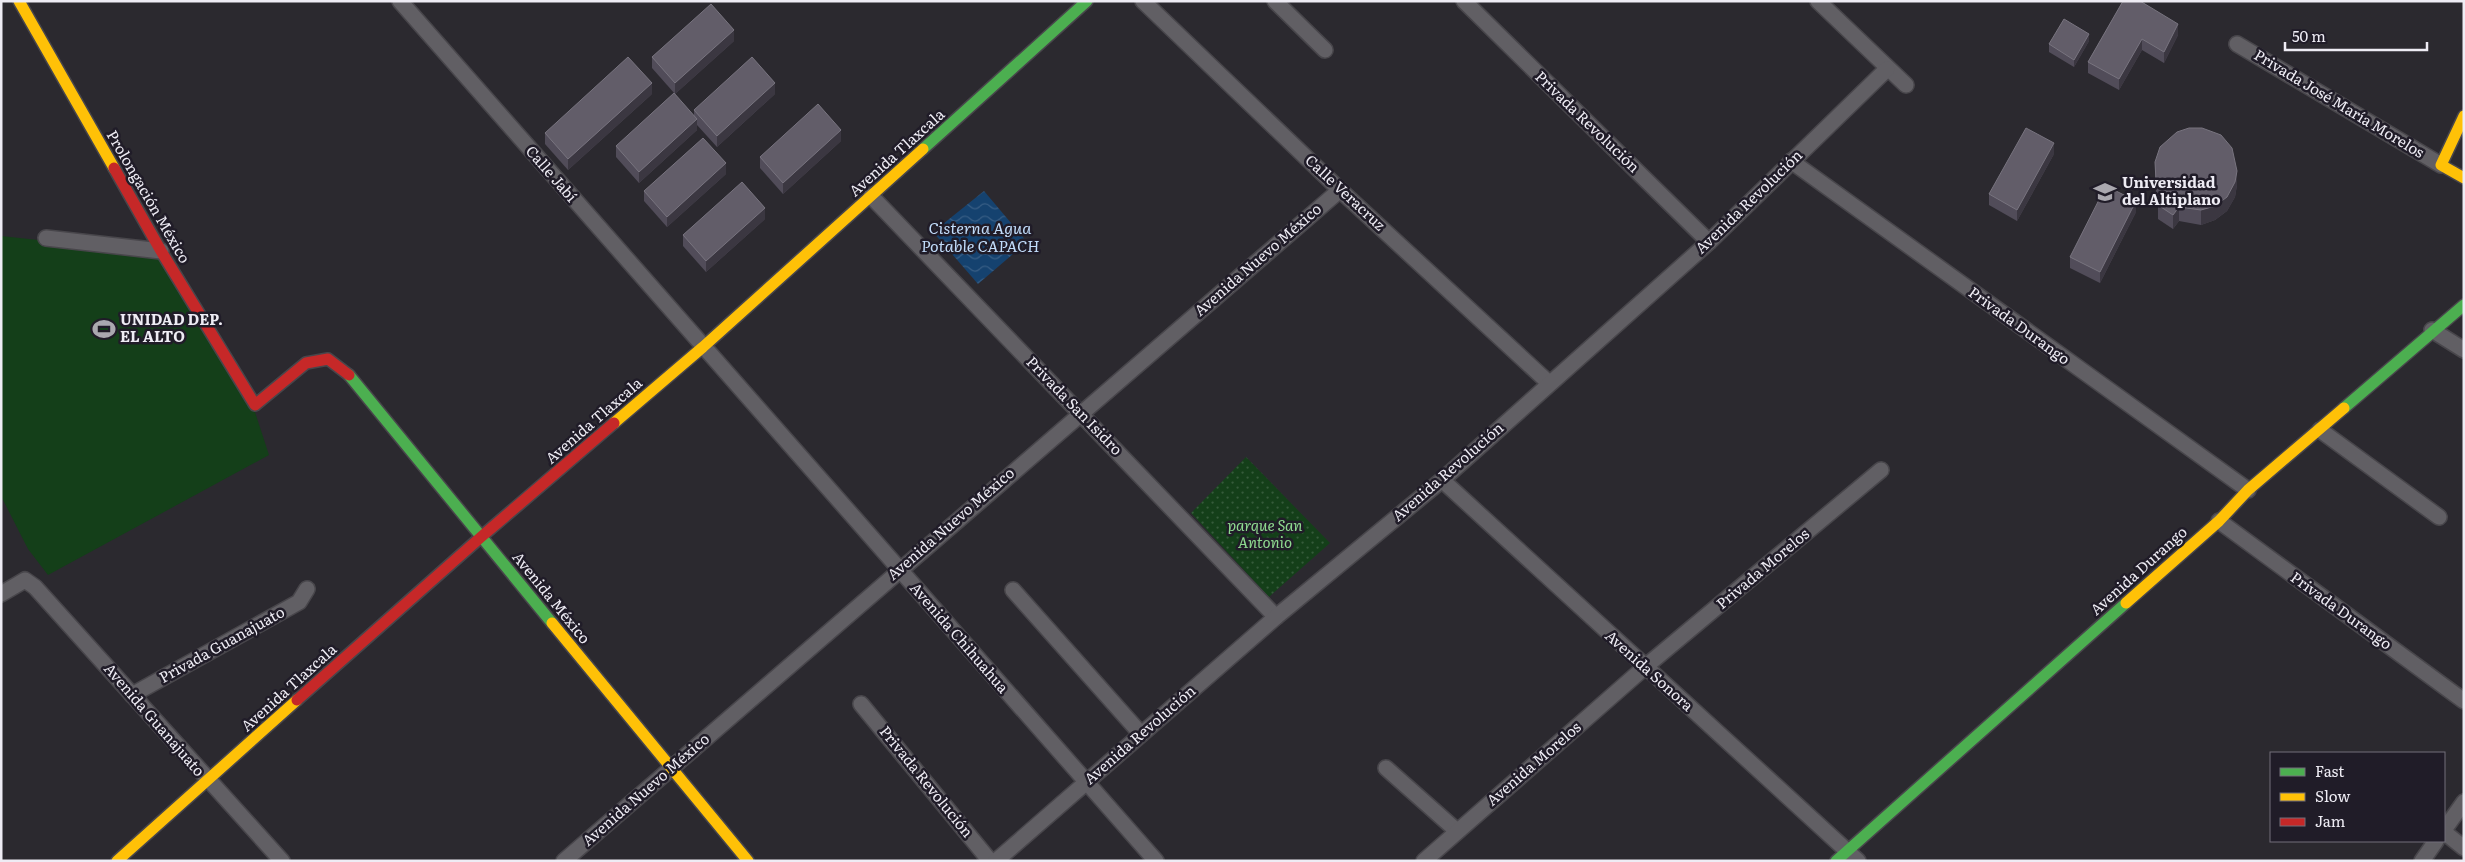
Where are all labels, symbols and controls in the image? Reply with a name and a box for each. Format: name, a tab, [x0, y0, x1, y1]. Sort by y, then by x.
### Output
scale bar	[2285, 20, 2428, 52]
text: 50 m	[2292, 24, 2326, 47]
street label: Privada José María Morelos	[2250, 43, 2430, 163]
street label: Privada Revolución	[1530, 65, 1646, 177]
street label: Avenida Tlaxcala	[843, 102, 950, 201]
street label: Prolongación México	[102, 125, 197, 267]
street label: Calle Jabí	[521, 140, 583, 206]
street label: Avenida Revolución	[1689, 143, 1807, 258]
street label: Calle Veracruz	[1301, 148, 1391, 235]
place label: Universidad del Altiplano	[2122, 170, 2221, 210]
school or university icon: Universidad del Altiplano	[2092, 179, 2118, 205]
street label: Avenida Nuevo México	[1188, 197, 1326, 321]
water label: Cisterna Agua Potable CAPACH	[921, 215, 1039, 257]
street label: Privada Durango	[1964, 280, 2076, 370]
place label: UNIDAD DEP. EL ALTO	[120, 307, 223, 347]
sports icon: UNIDAD DEP. EL ALTO	[91, 316, 117, 342]
street label: Privada San Isidro	[1022, 350, 1129, 460]
street label: Avenida Tlaxcala	[539, 371, 647, 469]
street label: Avenida Revolución	[1386, 416, 1508, 526]
street label: Avenida Nuevo México	[881, 461, 1019, 585]
park label: parque San Antonio	[1227, 513, 1303, 553]
street label: Avenida Durango	[2084, 520, 2192, 620]
street label: Privada Morelos	[1710, 522, 1814, 614]
street label: Avenida México	[508, 546, 597, 648]
street label: Privada Durango	[2286, 565, 2398, 655]
street label: Avenida Chihuahua	[905, 576, 1016, 698]
street label: Privada Guanajuato	[154, 599, 288, 688]
street label: Avenida Sonora	[1601, 624, 1700, 717]
street label: Avenida Tlaxcala	[235, 637, 342, 736]
street label: Avenida Guanajuato	[99, 657, 211, 781]
street label: Avenida Revolución	[1078, 679, 1200, 789]
street label: Avenida Morelos	[1481, 715, 1586, 811]
street label: Privada Revolución	[875, 720, 980, 842]
street label: Avenida Nuevo México	[576, 727, 714, 851]
legend	[2270, 752, 2445, 842]
text: Fast	[2315, 759, 2344, 782]
text: Slow	[2315, 784, 2350, 807]
text: Jam	[2315, 809, 2346, 832]

